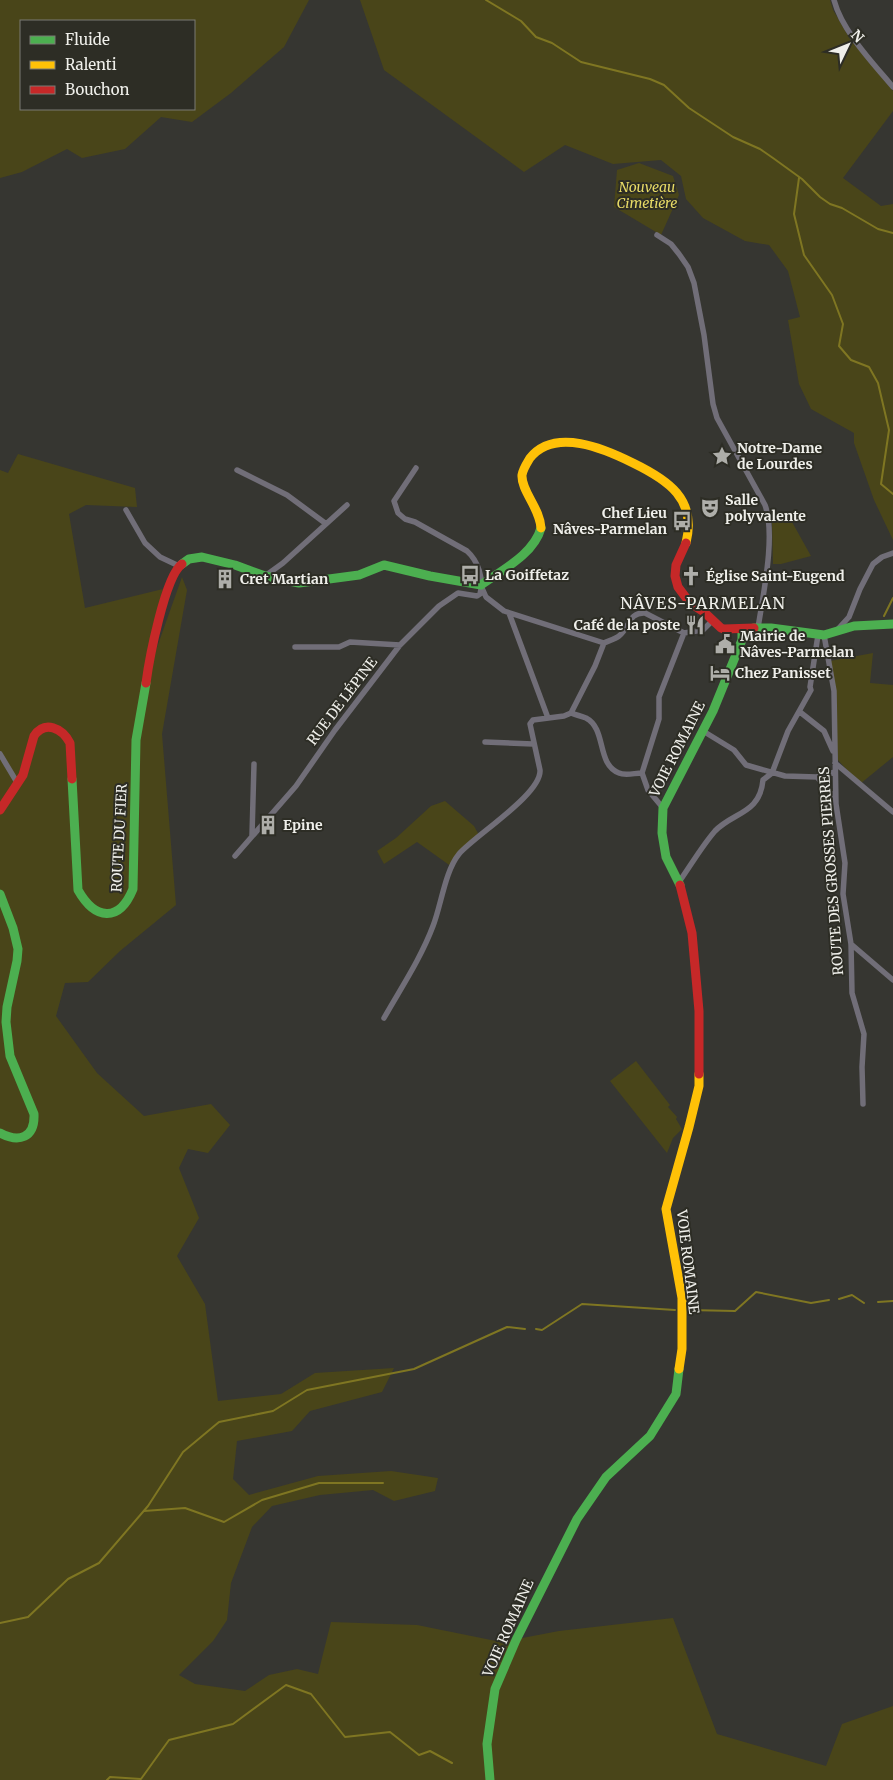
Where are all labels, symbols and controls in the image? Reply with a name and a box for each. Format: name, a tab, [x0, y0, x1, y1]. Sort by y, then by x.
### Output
legend	[20, 20, 195, 110]
north arrow	[823, 20, 873, 70]
text: N	[847, 26, 868, 46]
text: Fluide	[65, 30, 110, 49]
text: Ralenti	[65, 55, 117, 74]
text: Bouchon	[65, 80, 129, 99]
park label: Nouveau Cimetière	[617, 178, 678, 212]
place label: Notre-Dame de Lourdes	[737, 439, 823, 473]
place icon: Notre-Dame de Lourdes	[711, 445, 733, 467]
place label: Salle polyvalente	[725, 491, 806, 525]
theatre icon: Salle polyvalente	[699, 497, 721, 519]
place label: Chef Lieu Nâves-Parmelan	[553, 504, 667, 538]
bus stop icon: Chef Lieu Nâves-Parmelan	[671, 510, 693, 532]
bus stop icon: La Goiffetaz	[459, 564, 481, 586]
church icon: Église Saint-Eugend	[680, 565, 702, 587]
place label: La Goiffetaz	[485, 566, 569, 584]
place label: Église Saint-Eugend	[706, 567, 845, 585]
building icon: Cret Martian	[214, 568, 236, 590]
place label: Cret Martian	[240, 570, 329, 588]
district label: NÂVES-PARMELAN	[620, 593, 786, 613]
restaurant icon: Café de la poste	[684, 614, 706, 636]
place label: Café de la poste	[574, 616, 680, 634]
place label: Mairie de Nâves-Parmelan	[740, 627, 855, 661]
public building icon: Mairie de Nâves-Parmelan	[714, 633, 736, 655]
street label: RUE DE LÉPINE	[303, 653, 381, 749]
hotel icon: Chez Panisset	[709, 662, 731, 684]
place label: Chez Panisset	[735, 664, 831, 682]
street label: VOIE ROMAINE	[645, 698, 709, 801]
street label: ROUTE DES GROSSES PIERRES	[815, 766, 847, 976]
street label: ROUTE DU FIER	[107, 783, 131, 893]
building icon: Epine	[257, 814, 279, 836]
place label: Epine	[283, 816, 323, 834]
street label: VOIE ROMAINE	[673, 1208, 703, 1315]
street label: VOIE ROMAINE	[478, 1576, 538, 1680]

